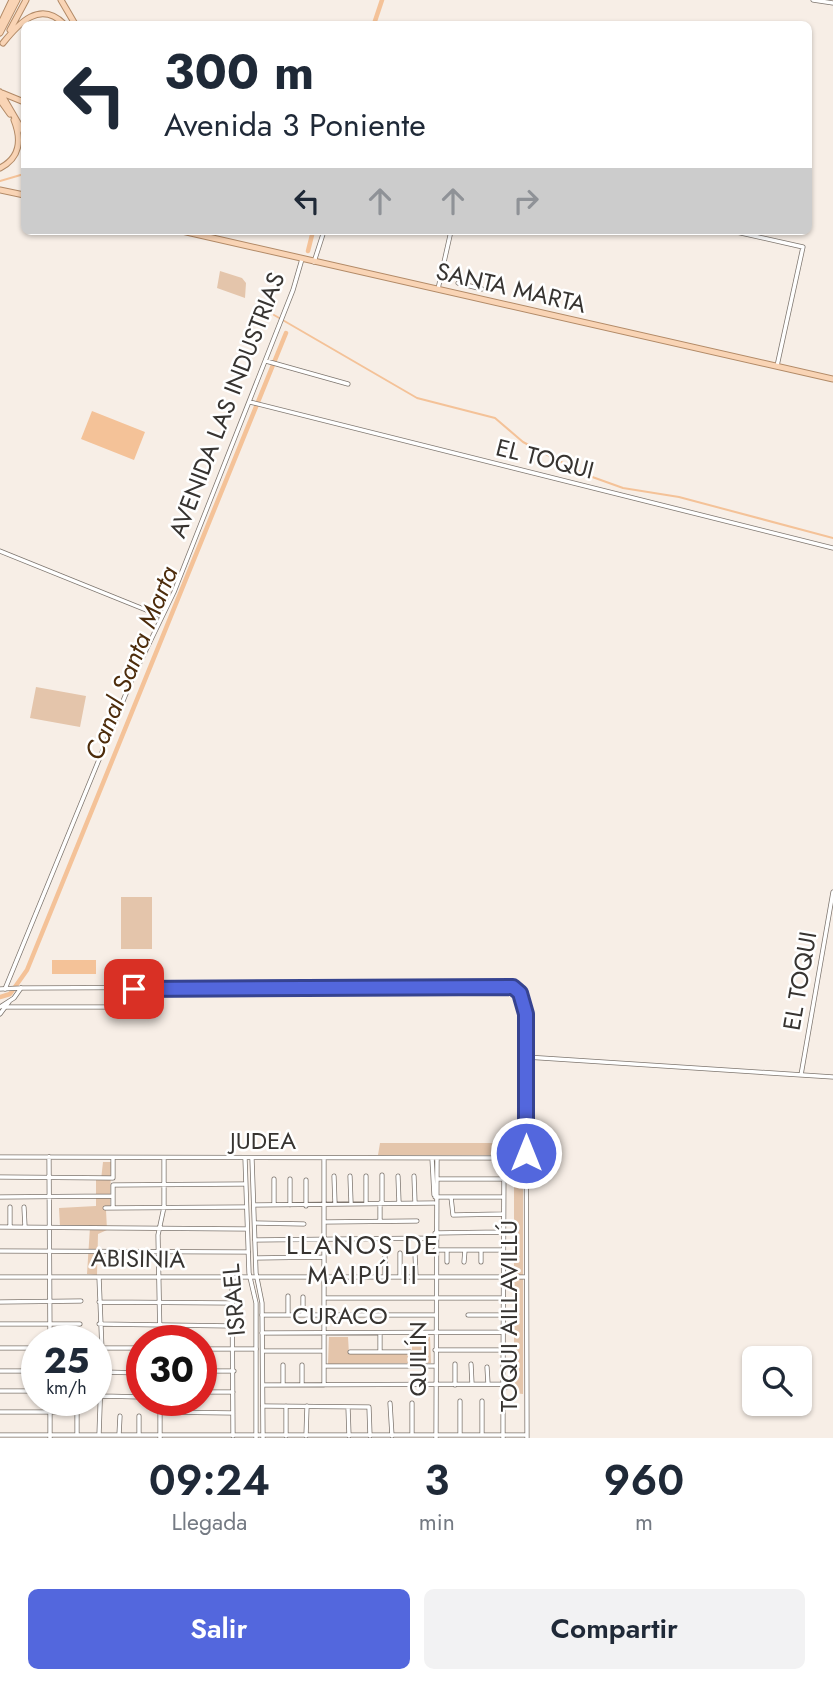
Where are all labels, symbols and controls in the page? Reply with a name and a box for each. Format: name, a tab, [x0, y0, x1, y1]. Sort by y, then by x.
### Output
text: 300 m	[164, 37, 314, 107]
icon: left	[49, 49, 140, 140]
text: Avenida 3 Poniente	[164, 102, 426, 148]
icon: left	[288, 182, 326, 220]
icon: ahead	[361, 182, 399, 220]
icon: ahead	[434, 182, 472, 220]
icon: right	[507, 182, 545, 220]
street label: SANTA MARTA	[433, 253, 590, 322]
street label: AVENIDA LAS INDUSTRIAS	[160, 267, 293, 543]
street label: EL TOQUI	[492, 429, 598, 488]
water label: Canal Santa Marta	[75, 560, 188, 766]
street label: EL TOQUI	[774, 929, 825, 1033]
pin	[104, 959, 164, 1019]
icon: arrive	[115, 970, 153, 1008]
position arrow	[489, 1116, 563, 1190]
street label: JUDEA	[227, 1123, 296, 1158]
street label: TOQUI AILLAVILLÚ	[491, 1220, 526, 1412]
district label: LLANOS DE MAIPÚ II	[286, 1226, 440, 1294]
street label: ABISINIA	[90, 1240, 186, 1277]
street label: ISRAEL	[213, 1262, 254, 1338]
street label: CURACO	[292, 1298, 388, 1333]
street label: QUILÍN	[400, 1321, 435, 1397]
speed limit sign: 30	[126, 1325, 217, 1416]
text: 25	[44, 1336, 89, 1386]
map controls	[742, 1346, 812, 1416]
button: search	[742, 1346, 812, 1416]
text: km/h	[46, 1375, 87, 1401]
text: 09:24	[149, 1450, 270, 1511]
text: 3	[424, 1450, 449, 1511]
text: 960	[604, 1450, 684, 1511]
text: Llegada	[171, 1505, 247, 1539]
text: min	[419, 1505, 455, 1539]
text: m	[635, 1505, 653, 1539]
button: Salir	[28, 1589, 410, 1669]
button: Compartir	[424, 1589, 805, 1669]

